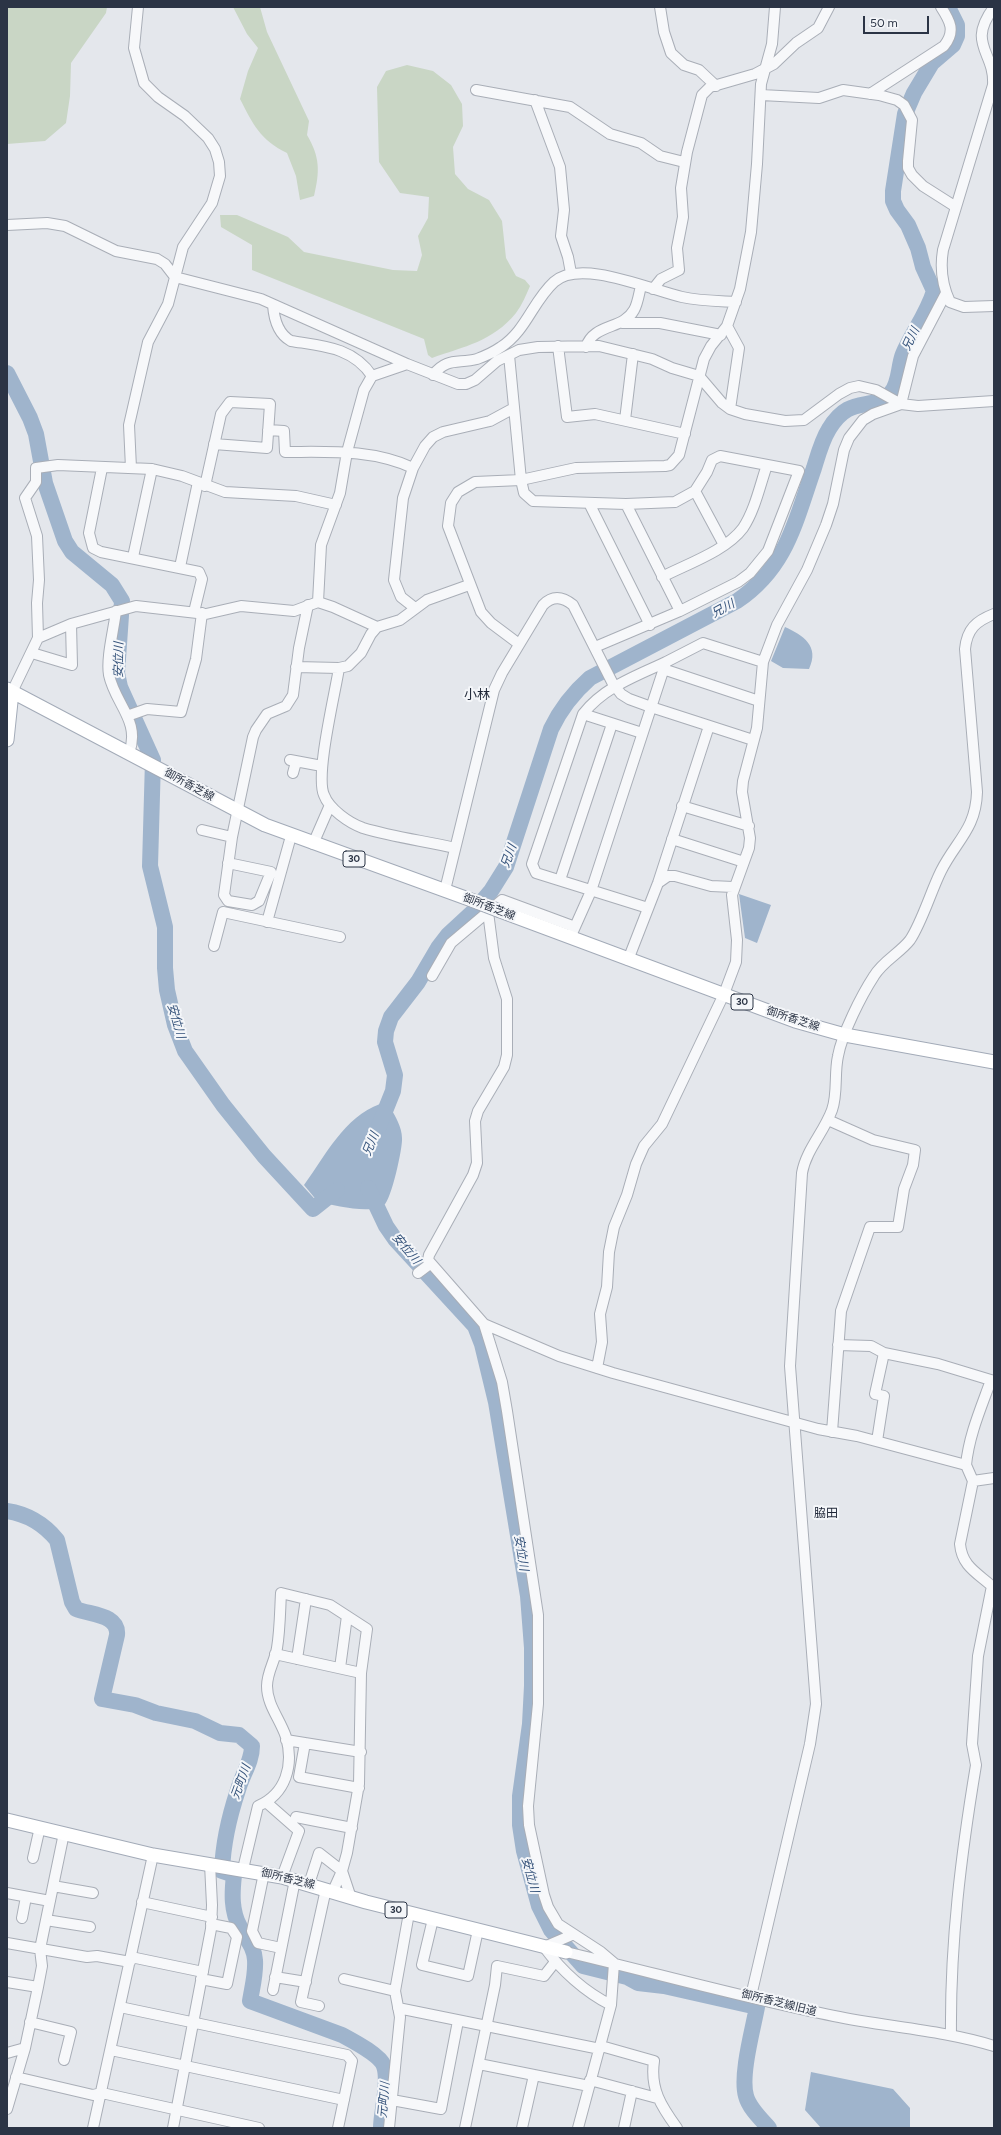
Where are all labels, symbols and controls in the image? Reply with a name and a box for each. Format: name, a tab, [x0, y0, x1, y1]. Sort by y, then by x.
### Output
scale bar	[865, 8, 931, 34]
text: 50 m	[870, 16, 898, 30]
water label: 兄川	[899, 325, 923, 353]
water label: 兄川	[709, 597, 737, 621]
water label: 安位川	[111, 642, 127, 678]
district label: 小林	[464, 687, 490, 703]
street label: 御所香芝線	[162, 766, 216, 804]
water label: 兄川	[498, 842, 520, 870]
road number: 30	[343, 851, 365, 867]
street label: 御所香芝線	[461, 891, 517, 923]
road number: 30	[731, 994, 753, 1010]
water label: 安位川	[164, 1002, 188, 1040]
street label: 御所香芝線	[765, 1004, 821, 1034]
water label: 兄川	[360, 1130, 382, 1158]
water label: 安位川	[389, 1231, 423, 1267]
district label: 脇田	[814, 1506, 838, 1520]
water label: 安位川	[511, 1534, 531, 1572]
water label: 元町川	[228, 1763, 254, 1801]
water label: 安位川	[518, 1856, 542, 1894]
street label: 御所香芝線	[260, 1866, 316, 1892]
road number: 30	[385, 1902, 407, 1918]
street label: 御所香芝線旧道	[740, 1987, 818, 2019]
water label: 元町川	[375, 2081, 393, 2119]

